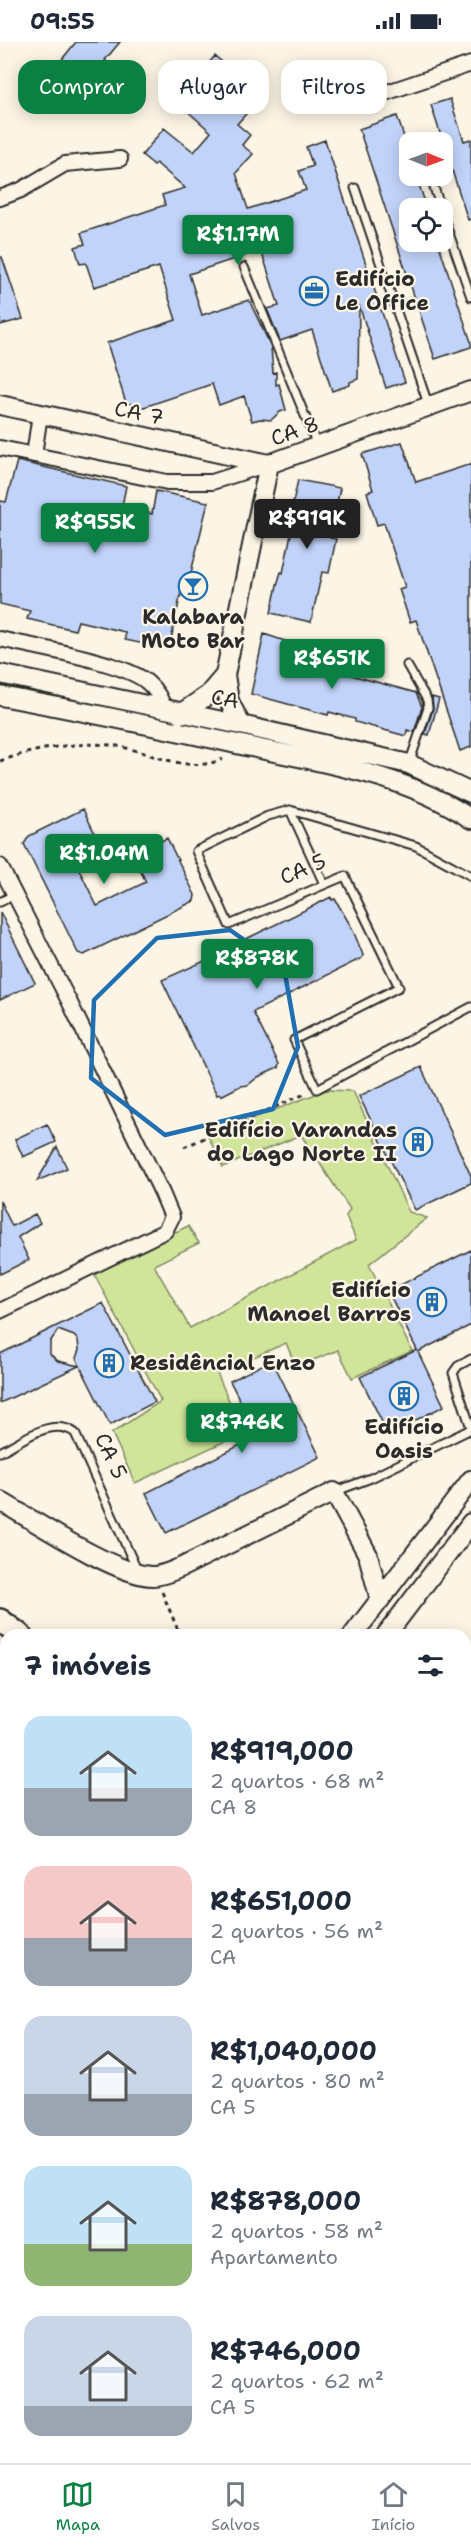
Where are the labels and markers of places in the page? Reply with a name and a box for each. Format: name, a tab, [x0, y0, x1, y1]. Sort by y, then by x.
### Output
pin: R$1.17M	[183, 215, 293, 266]
place label: Edifício Le Office	[335, 265, 429, 317]
office icon: Edifício Le Office	[298, 275, 330, 307]
pin: R$919K	[258, 499, 356, 550]
pin: R$955K	[46, 503, 144, 554]
bar icon: Kalabara Moto Bar	[177, 570, 209, 602]
place label: Kalabara Moto Bar	[141, 603, 245, 655]
pin: R$651K	[283, 639, 381, 690]
pin: R$1.04M	[49, 834, 159, 885]
pin: R$878K	[208, 939, 306, 990]
place label: Edifício Varandas do Lago Norte II	[205, 1116, 397, 1168]
building icon: Edifício Varandas do Lago Norte II	[402, 1126, 434, 1158]
place label: Edifício Manoel Barros	[247, 1276, 411, 1328]
building icon: Edifício Manoel Barros	[416, 1286, 448, 1318]
building icon: Residêncial Enzo	[93, 1347, 125, 1379]
place label: Residêncial Enzo	[130, 1349, 315, 1377]
building icon: Edifício Oasis	[388, 1380, 420, 1412]
pin: R$746K	[193, 1403, 291, 1454]
place label: Edifício Oasis	[364, 1413, 444, 1465]

